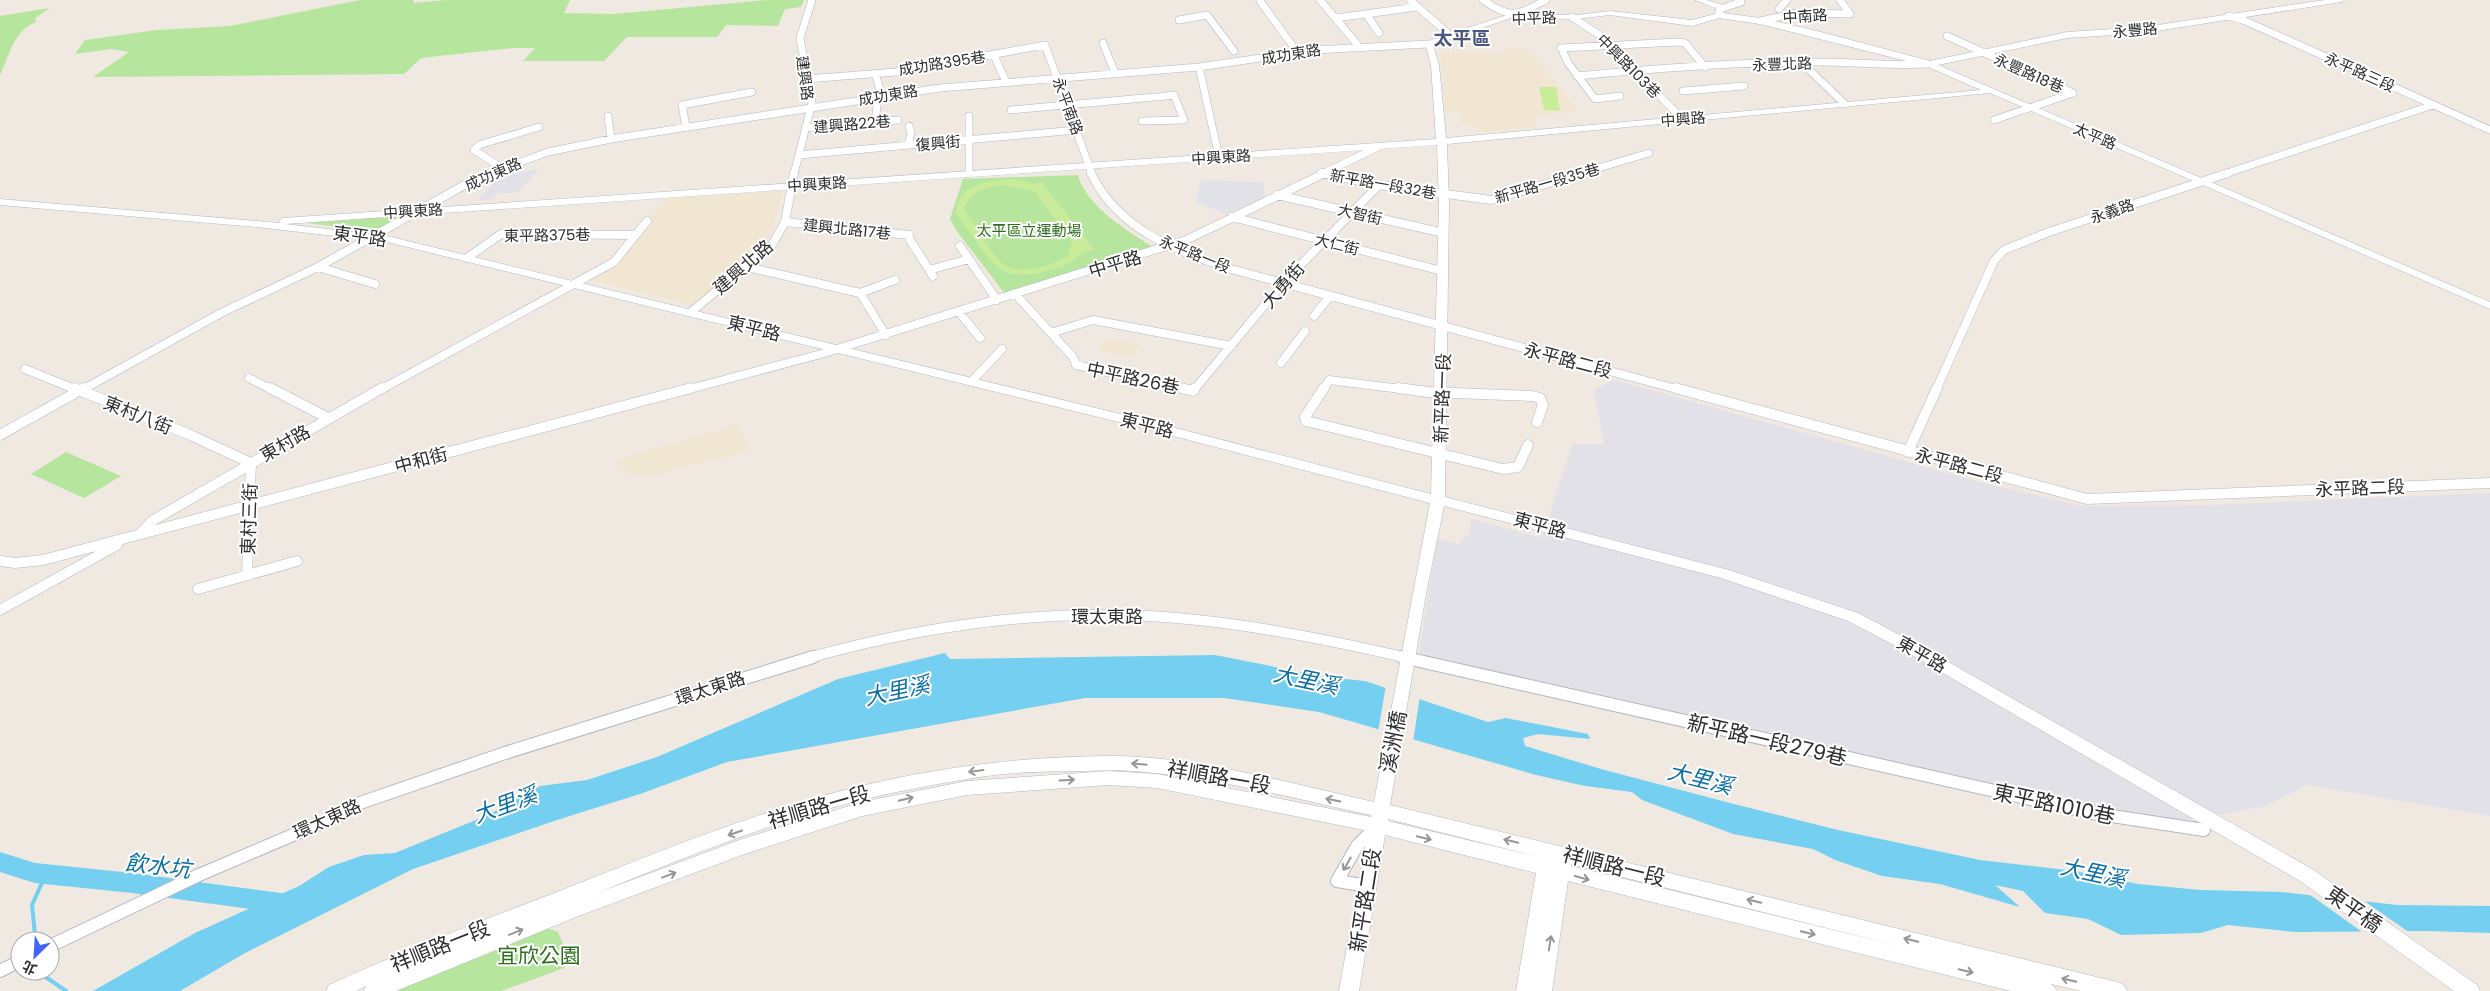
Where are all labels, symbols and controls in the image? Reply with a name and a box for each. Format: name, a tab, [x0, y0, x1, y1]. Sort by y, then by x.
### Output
street label: 中南路	[1782, 4, 1828, 28]
street label: 中平路	[1511, 7, 1557, 29]
street label: 永豐路	[2112, 18, 2158, 42]
district label: 太平區	[1433, 25, 1491, 52]
street label: 中興路103巷	[1592, 29, 1666, 103]
street label: 成功東路	[1260, 39, 1322, 69]
street label: 成功路395巷	[897, 46, 987, 80]
street label: 永平路三段	[2321, 47, 2399, 97]
street label: 永豐路18巷	[1991, 48, 2067, 98]
street label: 永豐北路	[1752, 52, 1812, 76]
street label: 建興路	[791, 54, 819, 102]
street label: 永平南路	[1048, 74, 1088, 138]
street label: 成功東路	[857, 80, 919, 110]
street label: 中興路	[1660, 107, 1706, 131]
street label: 建興路22巷	[813, 110, 891, 138]
street label: 太平路	[2070, 118, 2120, 154]
street label: 復興街	[915, 131, 961, 155]
street label: 中興東路	[1190, 144, 1252, 170]
street label: 成功東路	[461, 152, 525, 196]
street label: 新平路一段35巷	[1492, 158, 1602, 208]
street label: 新平路一段32巷	[1328, 164, 1438, 204]
street label: 中興東路	[786, 171, 848, 197]
street label: 永義路	[2087, 194, 2137, 228]
street label: 中興東路	[382, 198, 444, 224]
street label: 大智街	[1336, 199, 1384, 229]
street label: 建興北路17巷	[802, 214, 892, 244]
street label: 東平路	[332, 220, 388, 252]
park label: 太平區立運動場	[976, 220, 1082, 241]
street label: 東平路375巷	[504, 224, 590, 246]
street label: 大仁街	[1313, 228, 1361, 260]
street label: 永平路一段	[1156, 230, 1234, 278]
street label: 建興北路	[708, 234, 778, 300]
street label: 中平路	[1086, 244, 1144, 284]
street label: 大勇街	[1256, 256, 1310, 314]
street label: 東平路	[725, 309, 783, 347]
street label: 永平路二段	[1521, 336, 1615, 384]
street label: 新平路一段	[1428, 353, 1456, 443]
street label: 中平路26巷	[1085, 356, 1181, 400]
street label: 東村八街	[100, 390, 176, 440]
street label: 東平路	[1118, 406, 1176, 444]
street label: 東村路	[255, 419, 315, 467]
street label: 中和街	[392, 441, 450, 479]
street label: 永平路二段	[1912, 441, 2006, 489]
street label: 永平路二段	[2315, 474, 2405, 502]
street label: 東村三街	[235, 483, 263, 555]
street label: 東平路	[1511, 506, 1569, 544]
street label: 環太東路	[1071, 604, 1143, 629]
street label: 東平路	[1892, 630, 1952, 678]
water label: 大里溪	[1270, 658, 1344, 703]
street label: 環太東路	[672, 665, 748, 711]
water label: 大里溪	[861, 668, 935, 713]
street label: 溪洲橋	[1373, 708, 1413, 776]
street label: 新平路一段279巷	[1684, 708, 1850, 772]
street label: 祥順路一段	[1165, 754, 1273, 800]
water label: 大里溪	[1664, 756, 1739, 803]
one-way arrow	[1131, 759, 1147, 769]
one-way arrow	[969, 767, 985, 777]
one-way arrow	[1059, 775, 1075, 784]
street label: 東平路1010巷	[1990, 777, 2118, 831]
water label: 大里溪	[469, 778, 544, 831]
street label: 祥順路一段	[765, 779, 873, 835]
street label: 環太東路	[289, 793, 365, 845]
one-way arrow	[898, 794, 914, 804]
one-way arrow	[1325, 794, 1341, 804]
one-way arrow	[728, 829, 743, 838]
one-way arrow	[1416, 834, 1432, 843]
one-way arrow	[1504, 836, 1520, 845]
street label: 祥順路一段	[1560, 839, 1668, 893]
street label: 新平路二段	[1342, 846, 1388, 954]
water label: 飲水坑	[123, 847, 196, 886]
water label: 大里溪	[2057, 851, 2131, 896]
one-way arrow	[1341, 857, 1351, 871]
one-way arrow	[661, 870, 676, 880]
one-way arrow	[1573, 873, 1589, 883]
street label: 東平橋	[2320, 879, 2388, 939]
one-way arrow	[1746, 896, 1762, 905]
street label: 祥順路一段	[386, 913, 494, 979]
one-way arrow	[508, 927, 524, 936]
one-way arrow	[1799, 929, 1815, 938]
north arrow	[10, 931, 60, 981]
one-way arrow	[1545, 935, 1555, 951]
one-way arrow	[1904, 935, 1920, 945]
park label: 宜欣公園	[497, 941, 581, 970]
text: 北	[19, 956, 40, 980]
one-way arrow	[1957, 967, 1973, 976]
one-way arrow	[2062, 974, 2078, 984]

